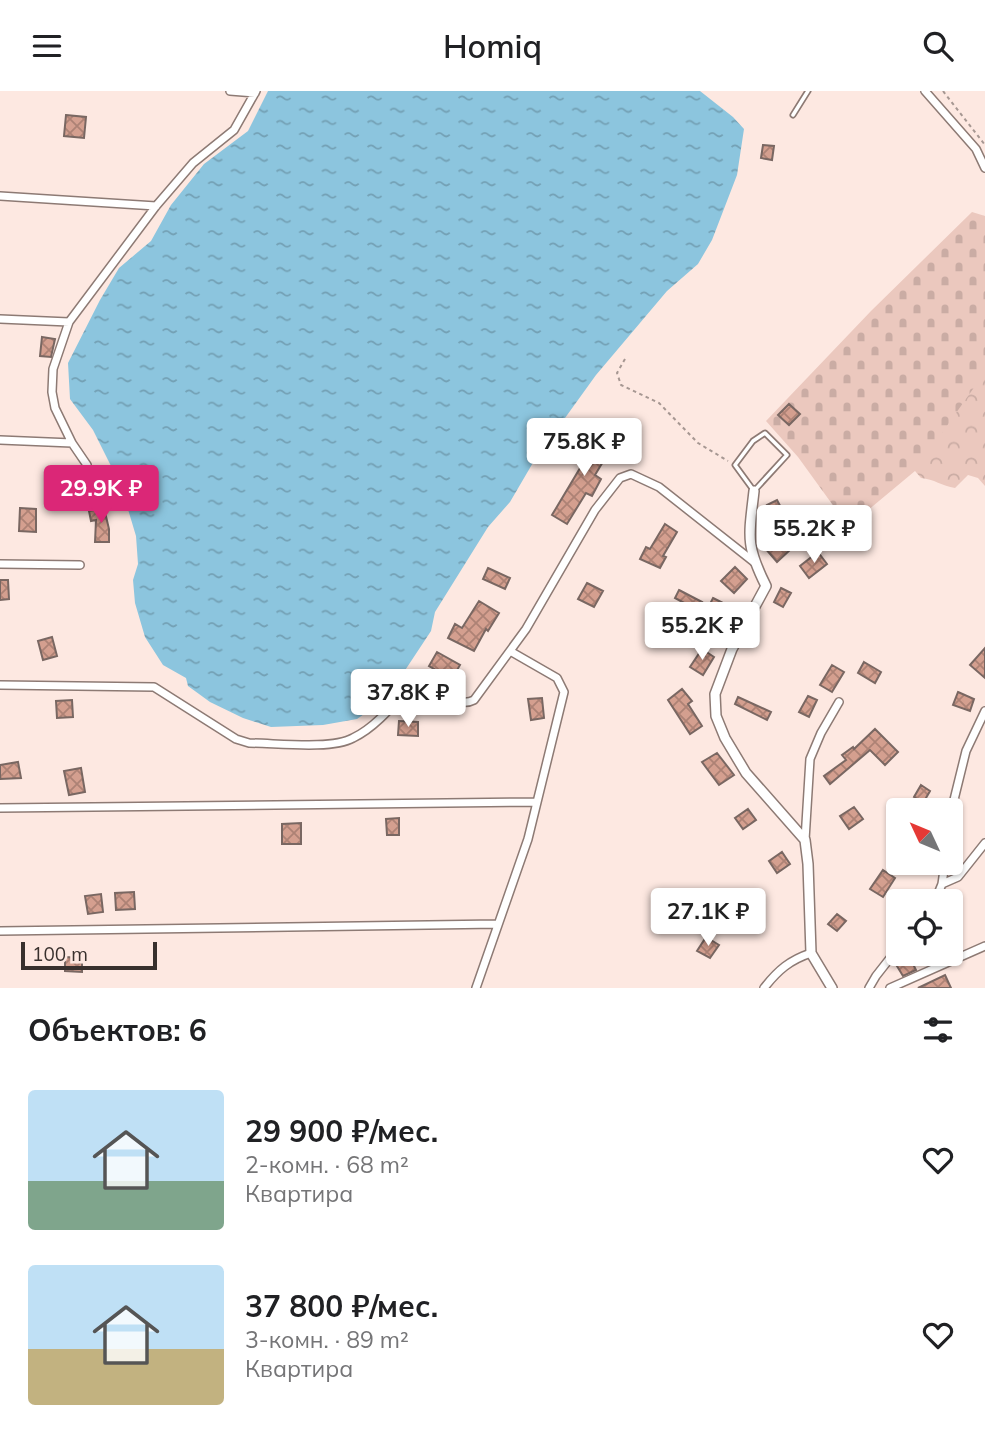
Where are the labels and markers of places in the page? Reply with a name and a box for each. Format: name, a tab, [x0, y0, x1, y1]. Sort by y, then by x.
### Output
pin: 75.8K ₽	[519, 419, 649, 478]
pin: 29.9K ₽	[36, 465, 166, 525]
pin: 55.2K ₽	[749, 505, 879, 565]
pin: 55.2K ₽	[637, 603, 767, 662]
pin: 37.8K ₽	[343, 669, 473, 729]
pin: 27.1K ₽	[643, 889, 773, 948]

